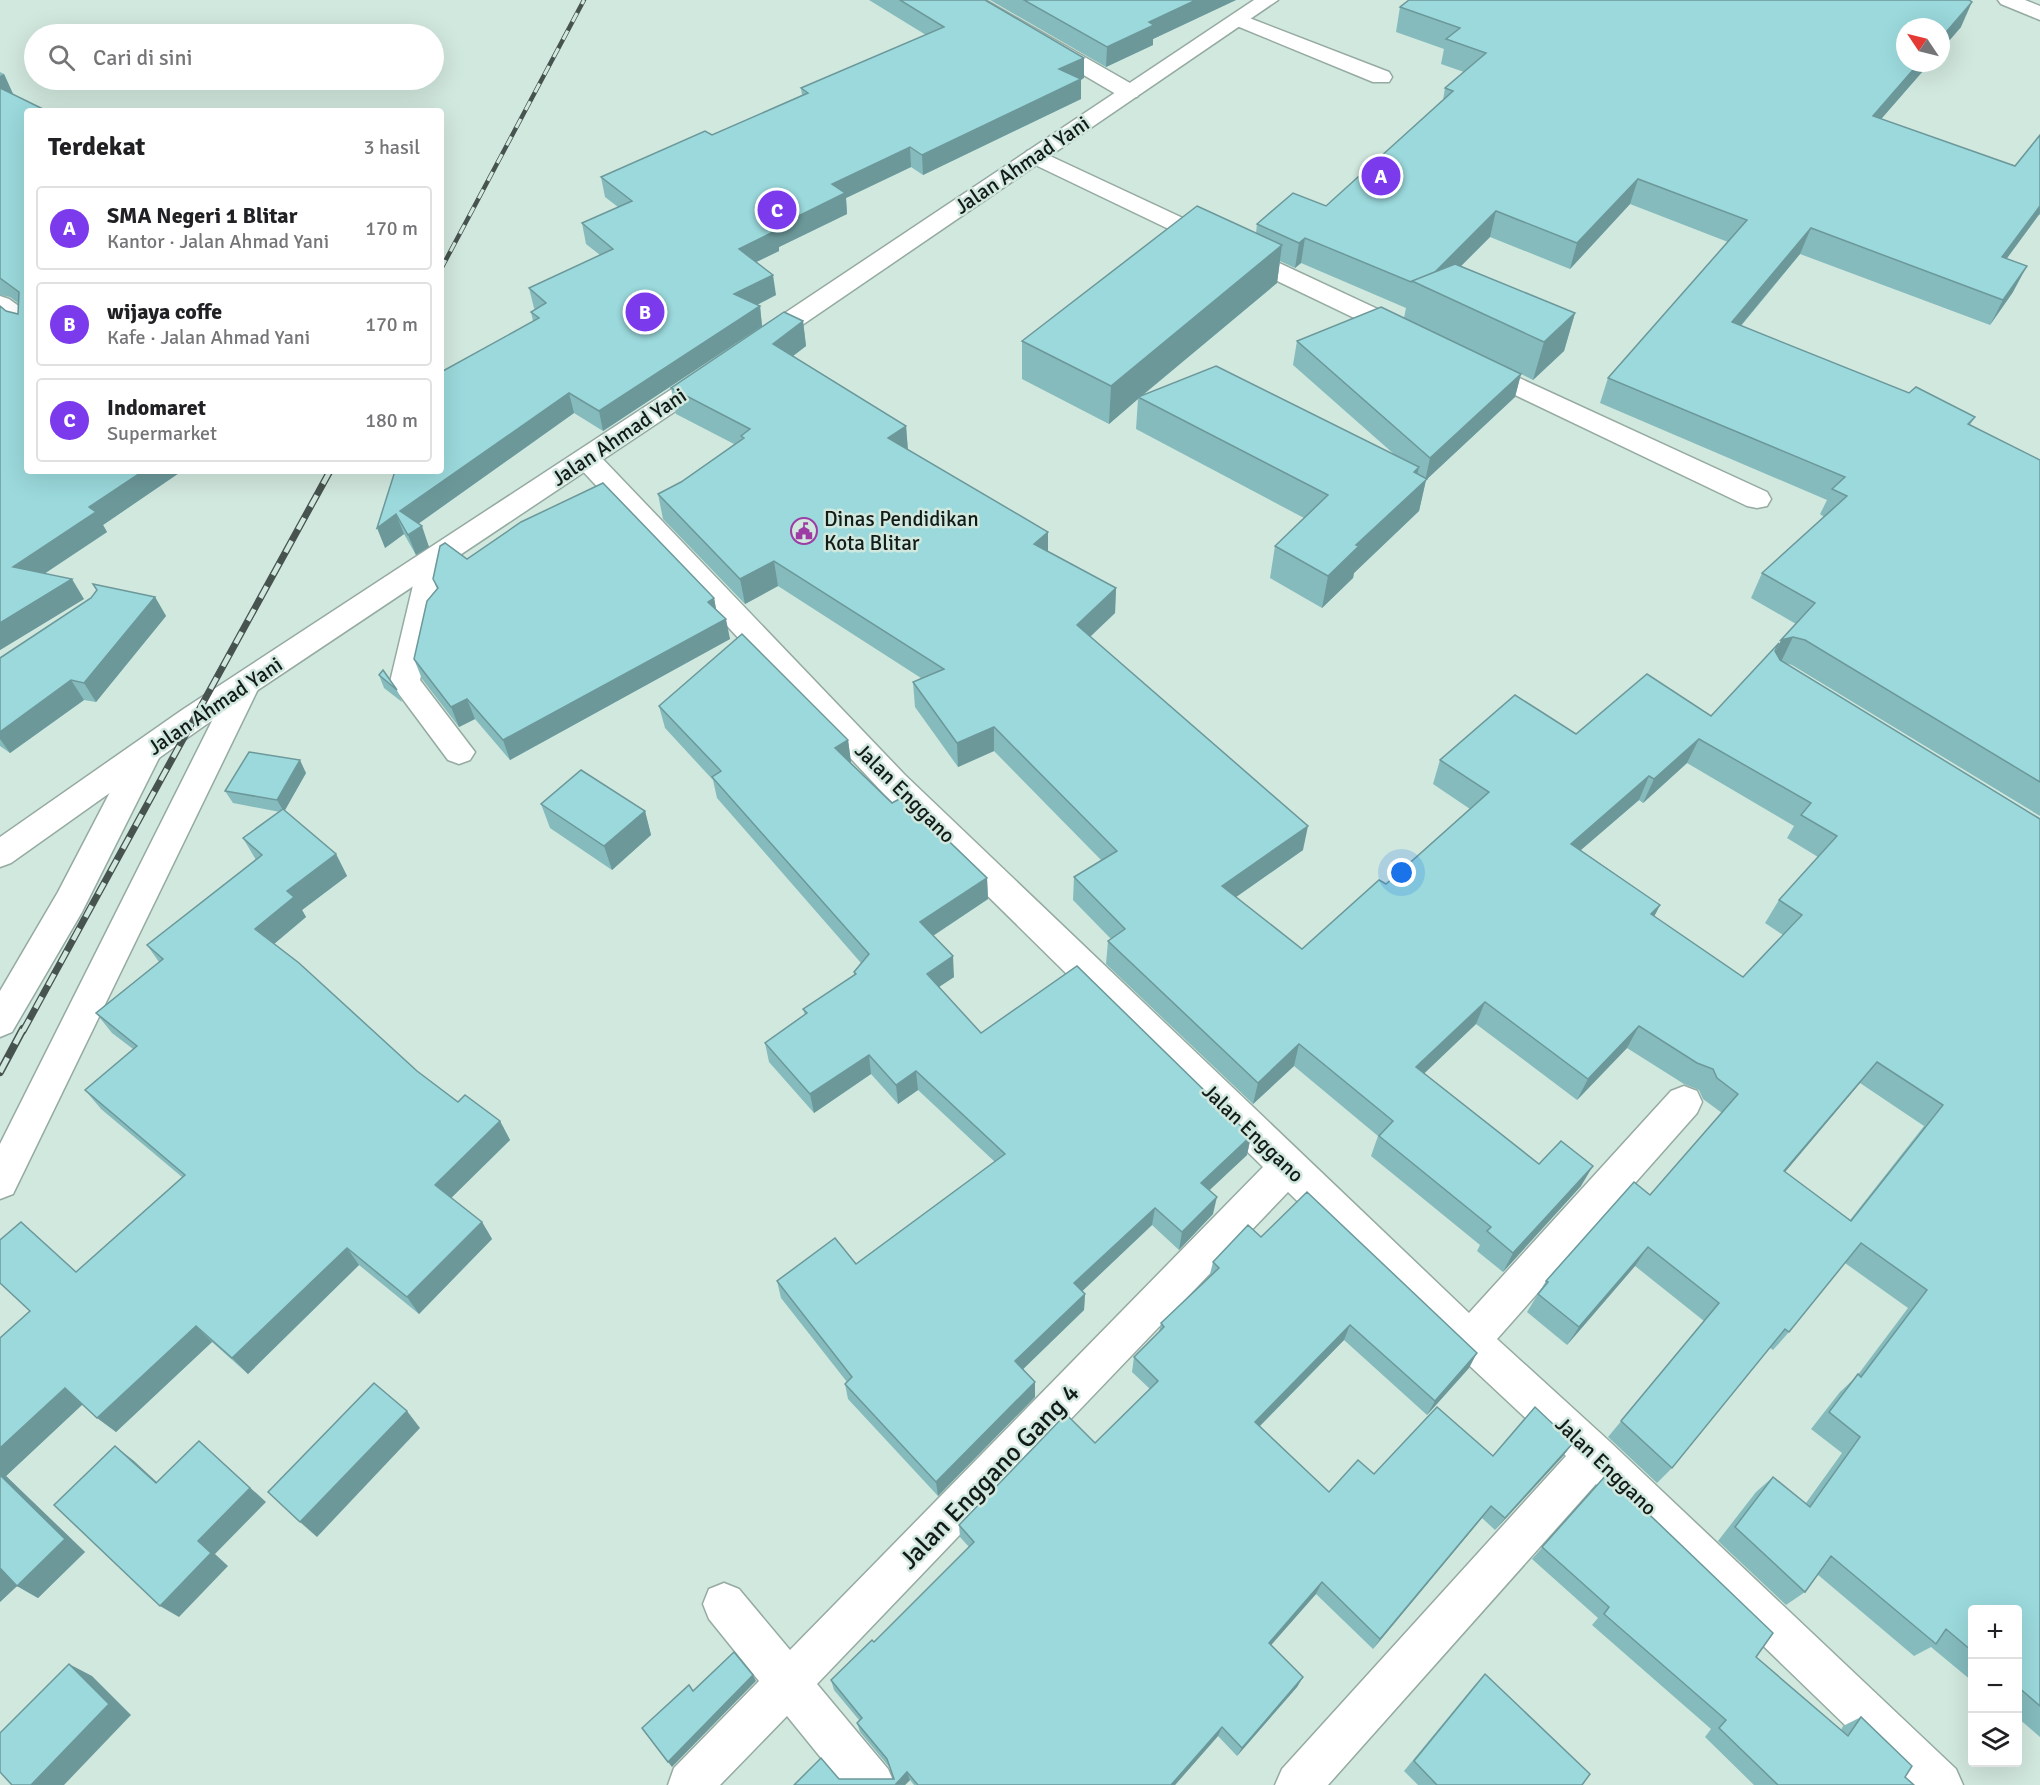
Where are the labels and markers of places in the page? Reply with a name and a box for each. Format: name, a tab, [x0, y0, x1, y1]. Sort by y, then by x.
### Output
pin: A	[1362, 154, 1400, 198]
pin: C	[758, 188, 796, 232]
pin: B	[626, 290, 664, 334]
place label: Dinas Pendidikan Kota Blitar	[824, 506, 979, 556]
public building icon: Dinas Pendidikan Kota Blitar	[789, 516, 819, 546]

